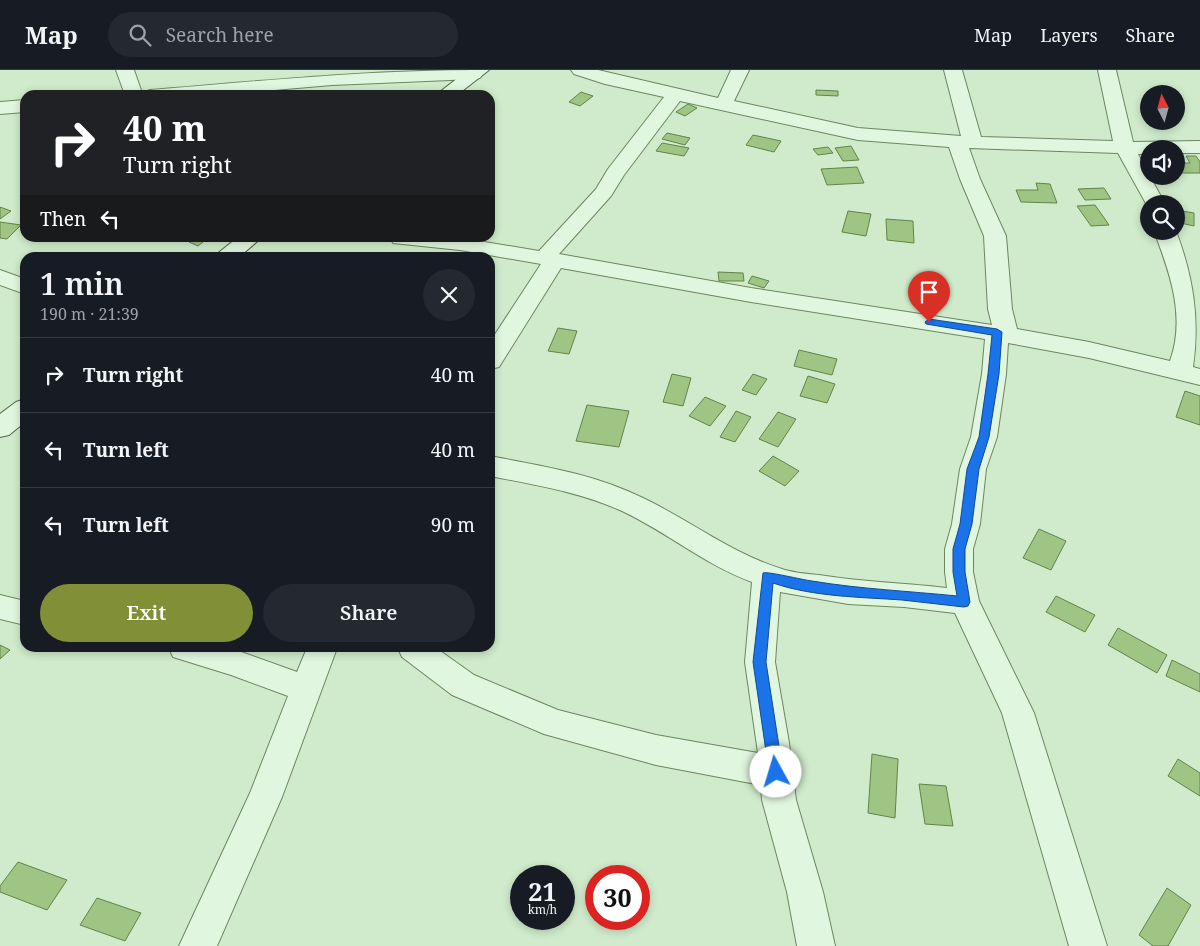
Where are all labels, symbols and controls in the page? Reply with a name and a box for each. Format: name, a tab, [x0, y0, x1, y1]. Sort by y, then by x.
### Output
search box	[108, 12, 458, 57]
text: Map	[25, 18, 78, 51]
icon: search	[126, 21, 154, 49]
text: Search here	[166, 22, 274, 48]
text: Map	[974, 23, 1012, 47]
text: Layers	[1040, 23, 1098, 47]
text: Share	[1126, 23, 1175, 47]
north arrow	[1140, 85, 1185, 130]
map controls	[1140, 85, 1185, 240]
text: 40 m	[123, 104, 206, 151]
icon: right	[40, 110, 105, 175]
button: sound	[1140, 140, 1185, 185]
text: Turn right	[123, 149, 232, 179]
button: search	[1140, 195, 1185, 240]
icon: left	[96, 205, 124, 233]
text: Then	[40, 206, 86, 232]
text: 1 min	[40, 263, 124, 304]
button: close	[423, 269, 475, 321]
pin	[908, 271, 950, 322]
icon: arrive	[915, 278, 943, 306]
text: 190 m · 21:39	[40, 303, 139, 325]
icon: right	[40, 361, 68, 389]
text: Turn right	[83, 362, 183, 388]
text: 40 m	[431, 362, 475, 388]
icon: left	[40, 436, 68, 464]
text: Turn left	[83, 437, 169, 463]
text: 40 m	[431, 437, 475, 463]
icon: left	[40, 511, 68, 539]
text: Turn left	[83, 512, 169, 538]
text: 90 m	[431, 512, 475, 538]
button: Exit	[40, 584, 253, 642]
button: Share	[263, 584, 475, 642]
position arrow	[749, 745, 801, 797]
speed limit sign: 30	[585, 865, 650, 930]
text: 21	[528, 874, 557, 908]
text: km/h	[528, 901, 557, 918]

